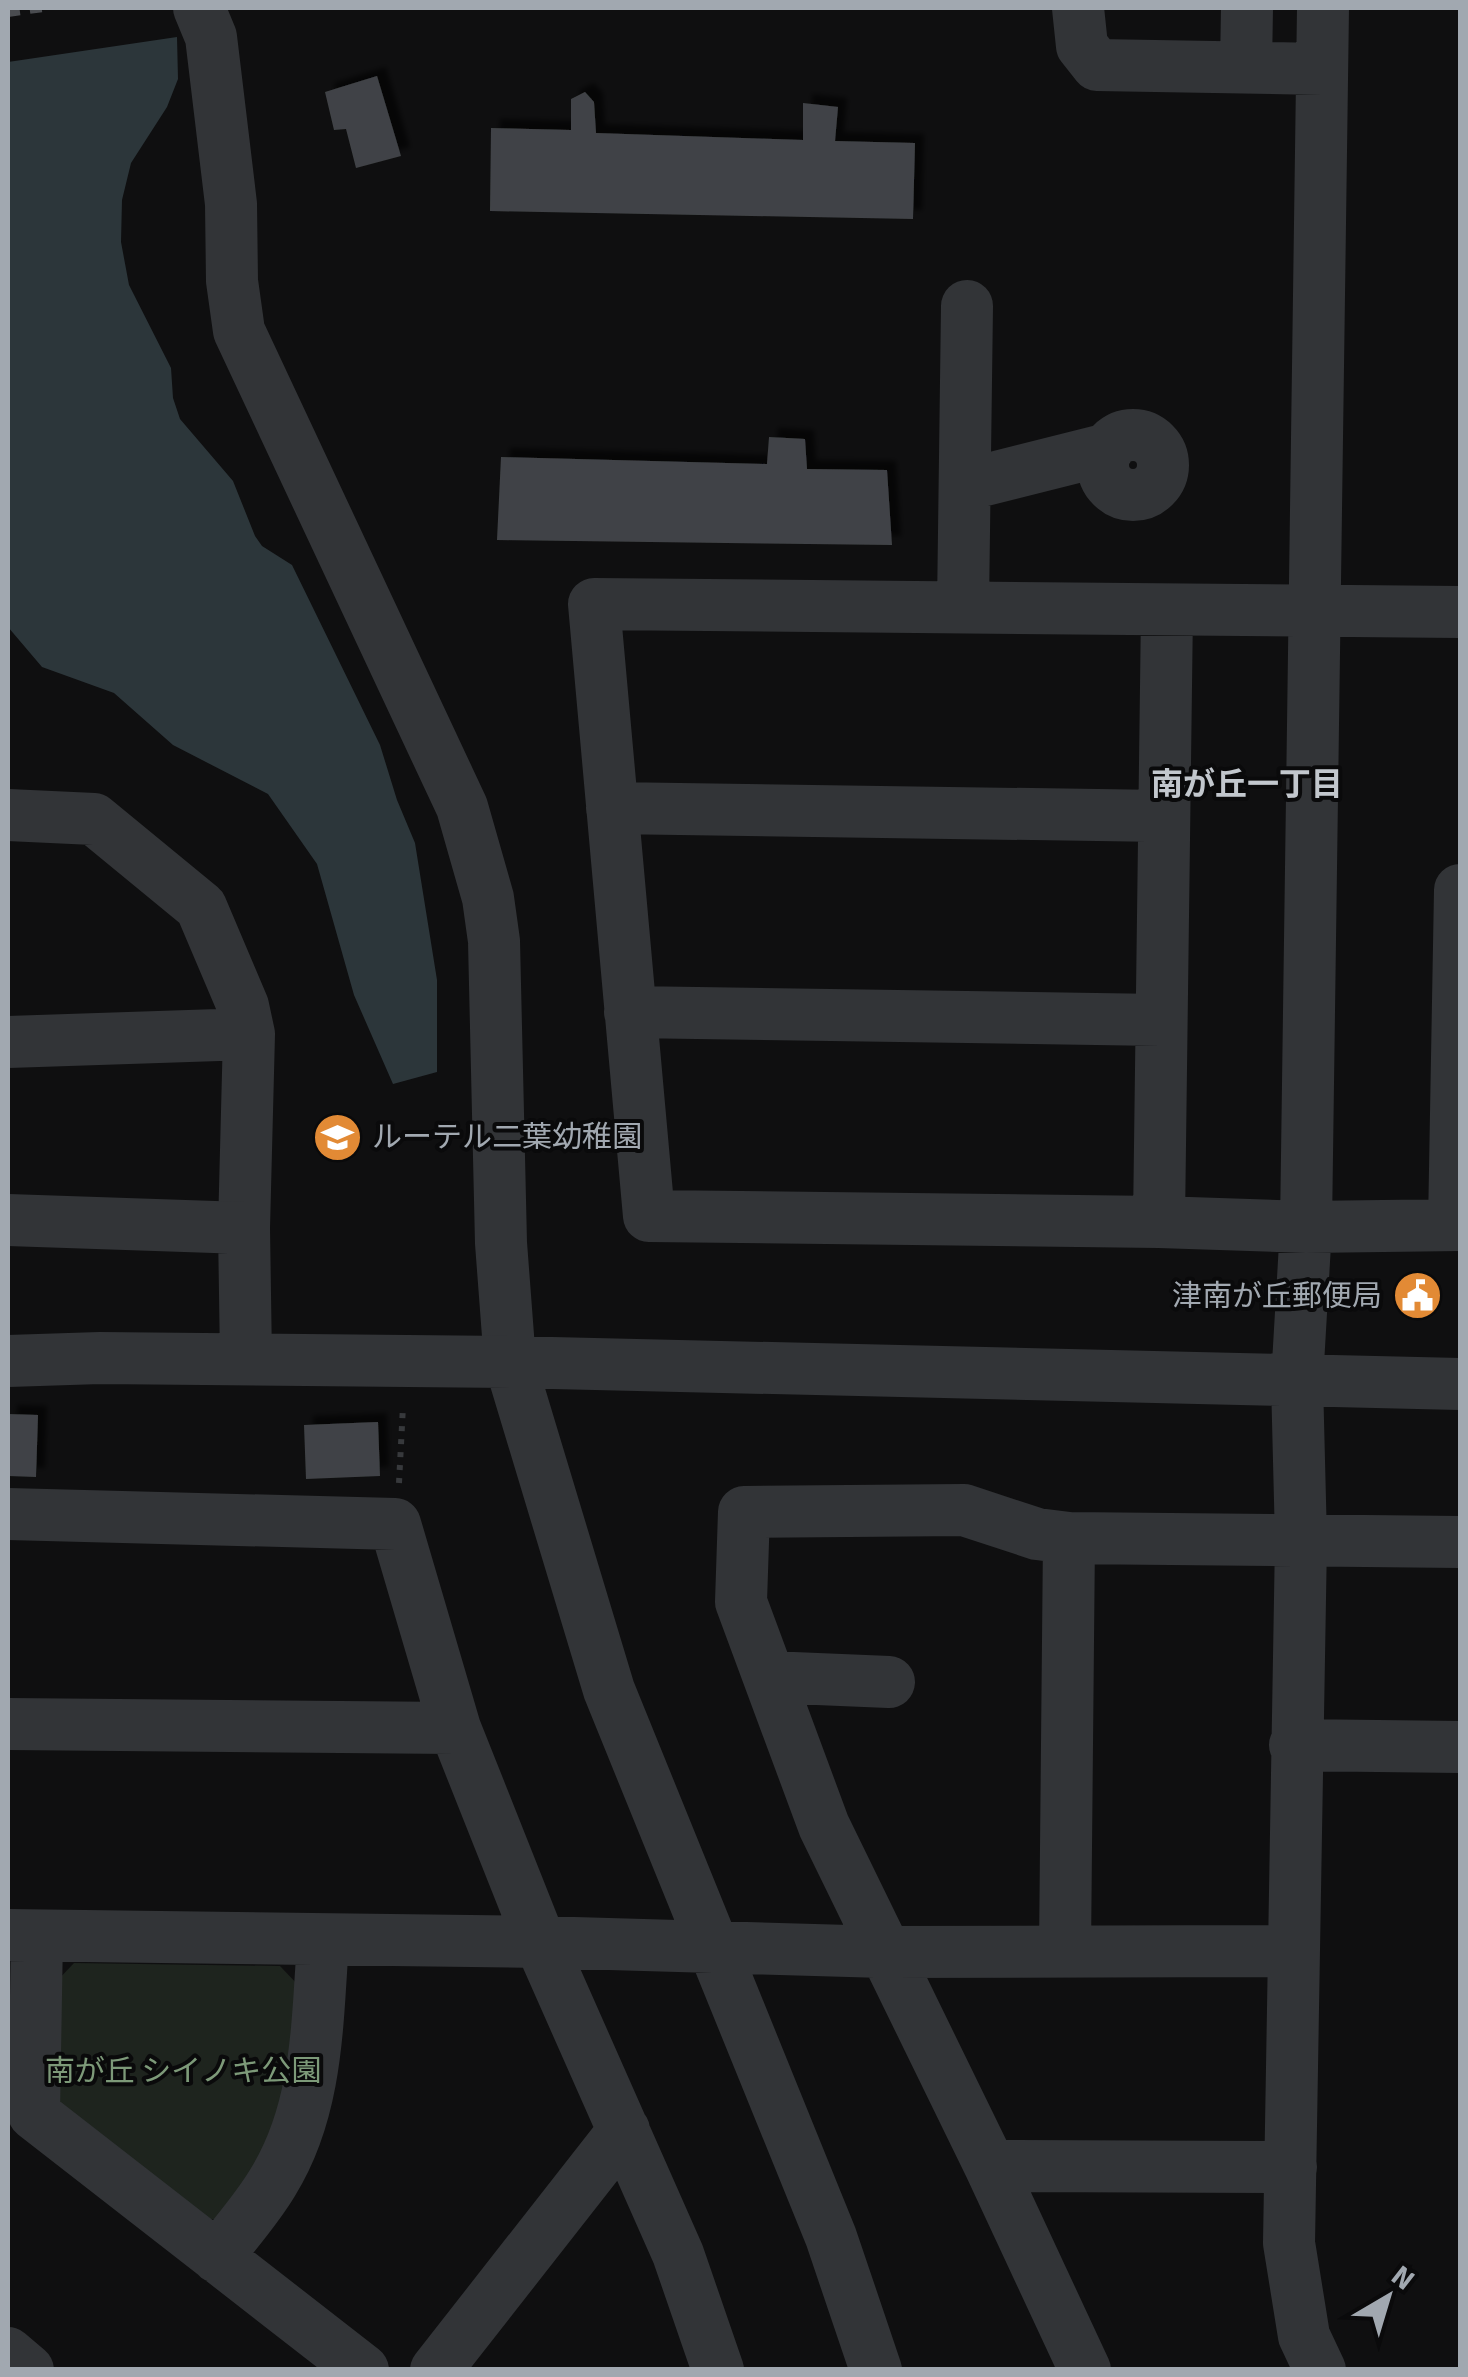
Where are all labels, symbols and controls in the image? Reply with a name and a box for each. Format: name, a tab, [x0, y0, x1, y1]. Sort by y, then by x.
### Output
district label: 南が丘一丁目	[1151, 765, 1343, 804]
school or university icon: ルーテル二葉幼稚園	[311, 1111, 363, 1163]
place label: ルーテル二葉幼稚園	[372, 1119, 642, 1156]
public building icon: 津南が丘郵便局	[1391, 1270, 1443, 1322]
place label: 津南が丘郵便局	[1172, 1278, 1382, 1315]
park label: 南が丘 シイノキ公園	[45, 2053, 321, 2090]
north arrow	[1338, 2247, 1438, 2347]
text: N	[1385, 2259, 1421, 2297]

